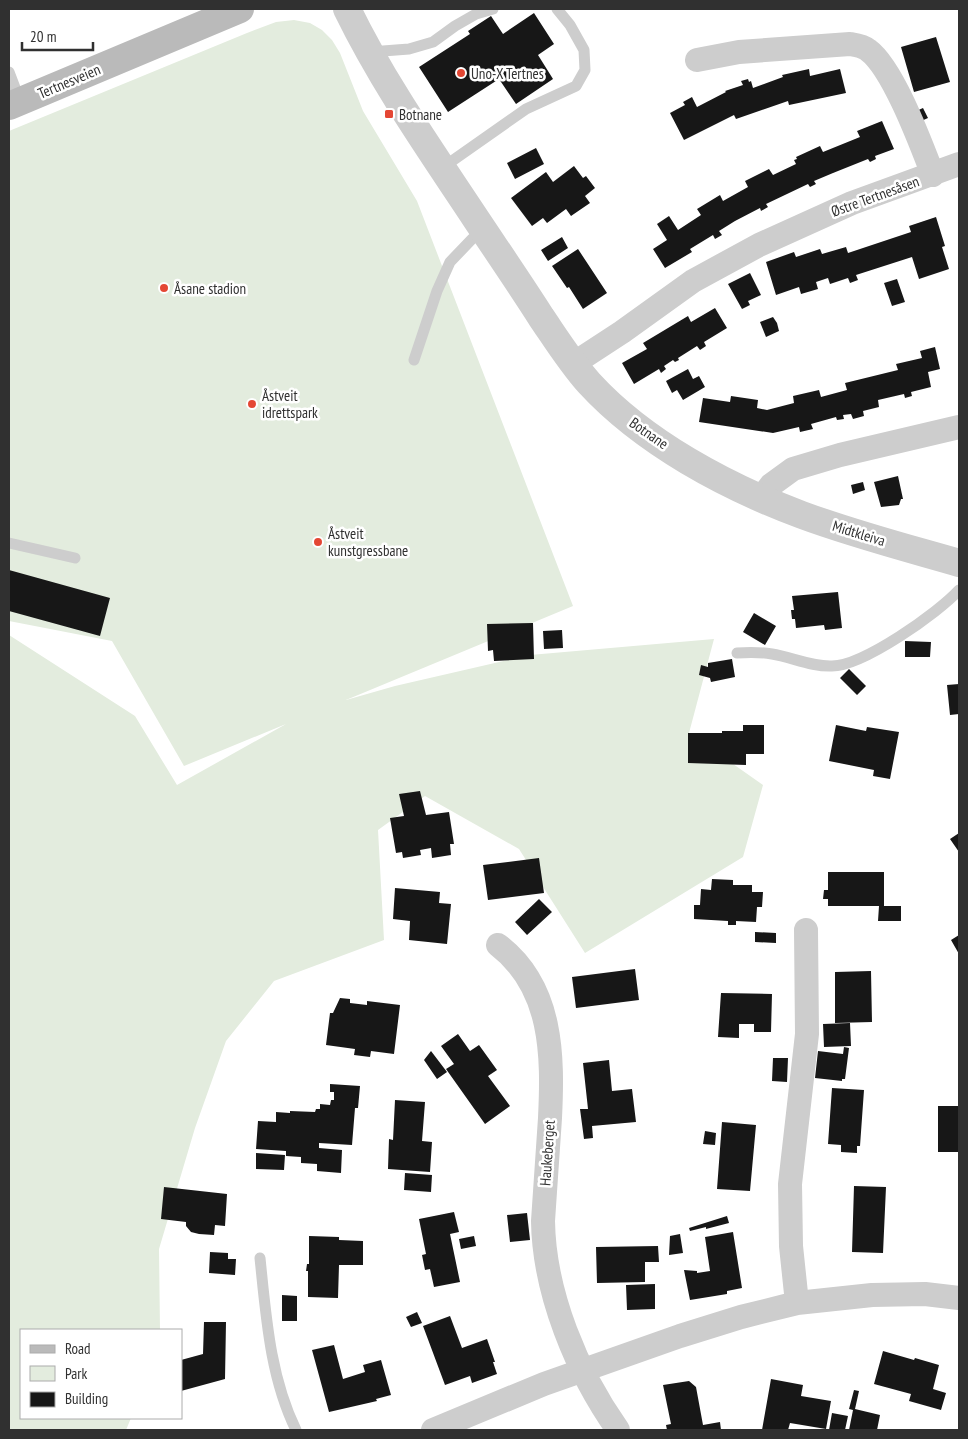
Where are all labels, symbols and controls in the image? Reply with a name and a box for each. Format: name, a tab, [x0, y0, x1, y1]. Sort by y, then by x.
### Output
scale bar	[22, 20, 94, 52]
text: 20 m	[30, 27, 56, 46]
street label: Tertnesveien	[35, 59, 103, 103]
place label: Uno-X Tertnes	[471, 64, 544, 83]
marker: Uno-X Tertnes	[455, 67, 467, 79]
place label: Botnane	[399, 105, 442, 124]
marker: Botnane	[383, 108, 395, 120]
street label: Østre Tertnesåsen	[828, 171, 922, 221]
place label: Åsane stadion	[174, 279, 246, 298]
marker: Åsane stadion	[158, 282, 170, 294]
place label: Åstveit idrettspark	[262, 386, 318, 422]
marker: Åstveit idrettspark	[246, 398, 258, 410]
street label: Botnane	[626, 413, 672, 453]
street label: Midtkleiva	[830, 516, 888, 550]
place label: Åstveit kunstgressbane	[328, 524, 408, 560]
marker: Åstveit kunstgressbane	[312, 536, 324, 548]
street label: Haukeberget	[535, 1119, 559, 1187]
legend	[20, 1329, 182, 1419]
text: Road	[65, 1339, 91, 1358]
text: Park	[65, 1364, 87, 1383]
text: Building	[65, 1389, 108, 1408]

